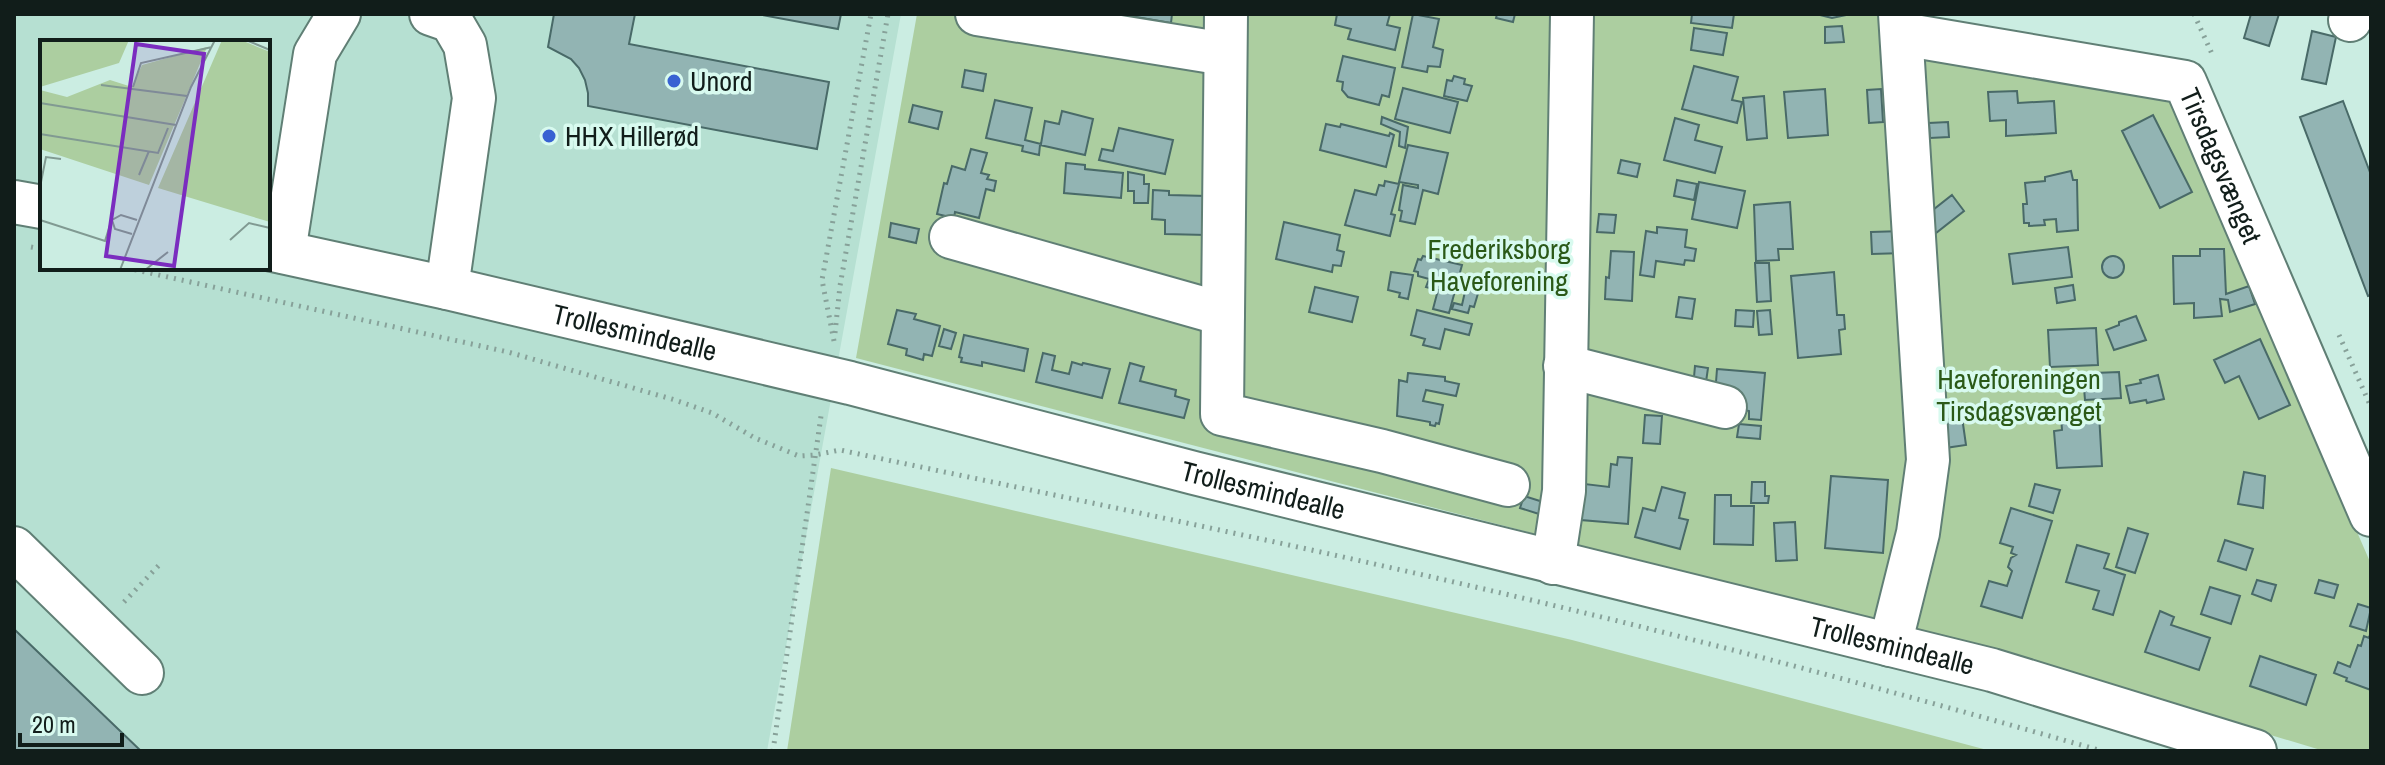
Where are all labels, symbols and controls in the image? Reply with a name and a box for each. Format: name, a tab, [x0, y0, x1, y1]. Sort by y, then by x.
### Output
inset map	[40, 40, 270, 270]
place label: Unord	[690, 62, 753, 100]
marker: Unord	[665, 72, 683, 90]
street label: Tirsdagsvænget	[2171, 82, 2271, 249]
place label: HHX Hillerød	[565, 117, 699, 155]
marker: HHX Hillerød	[540, 127, 558, 145]
park label: Frederiksborg Haveforening	[1428, 230, 1571, 300]
street label: Trollesmindealle	[549, 294, 721, 370]
park label: Haveforeningen Tirsdagsvænget	[1936, 360, 2102, 430]
street label: Trollesmindealle	[1177, 451, 1349, 529]
street label: Trollesmindealle	[1806, 607, 1978, 684]
scale bar	[20, 697, 122, 747]
text: 20 m	[32, 708, 76, 740]

